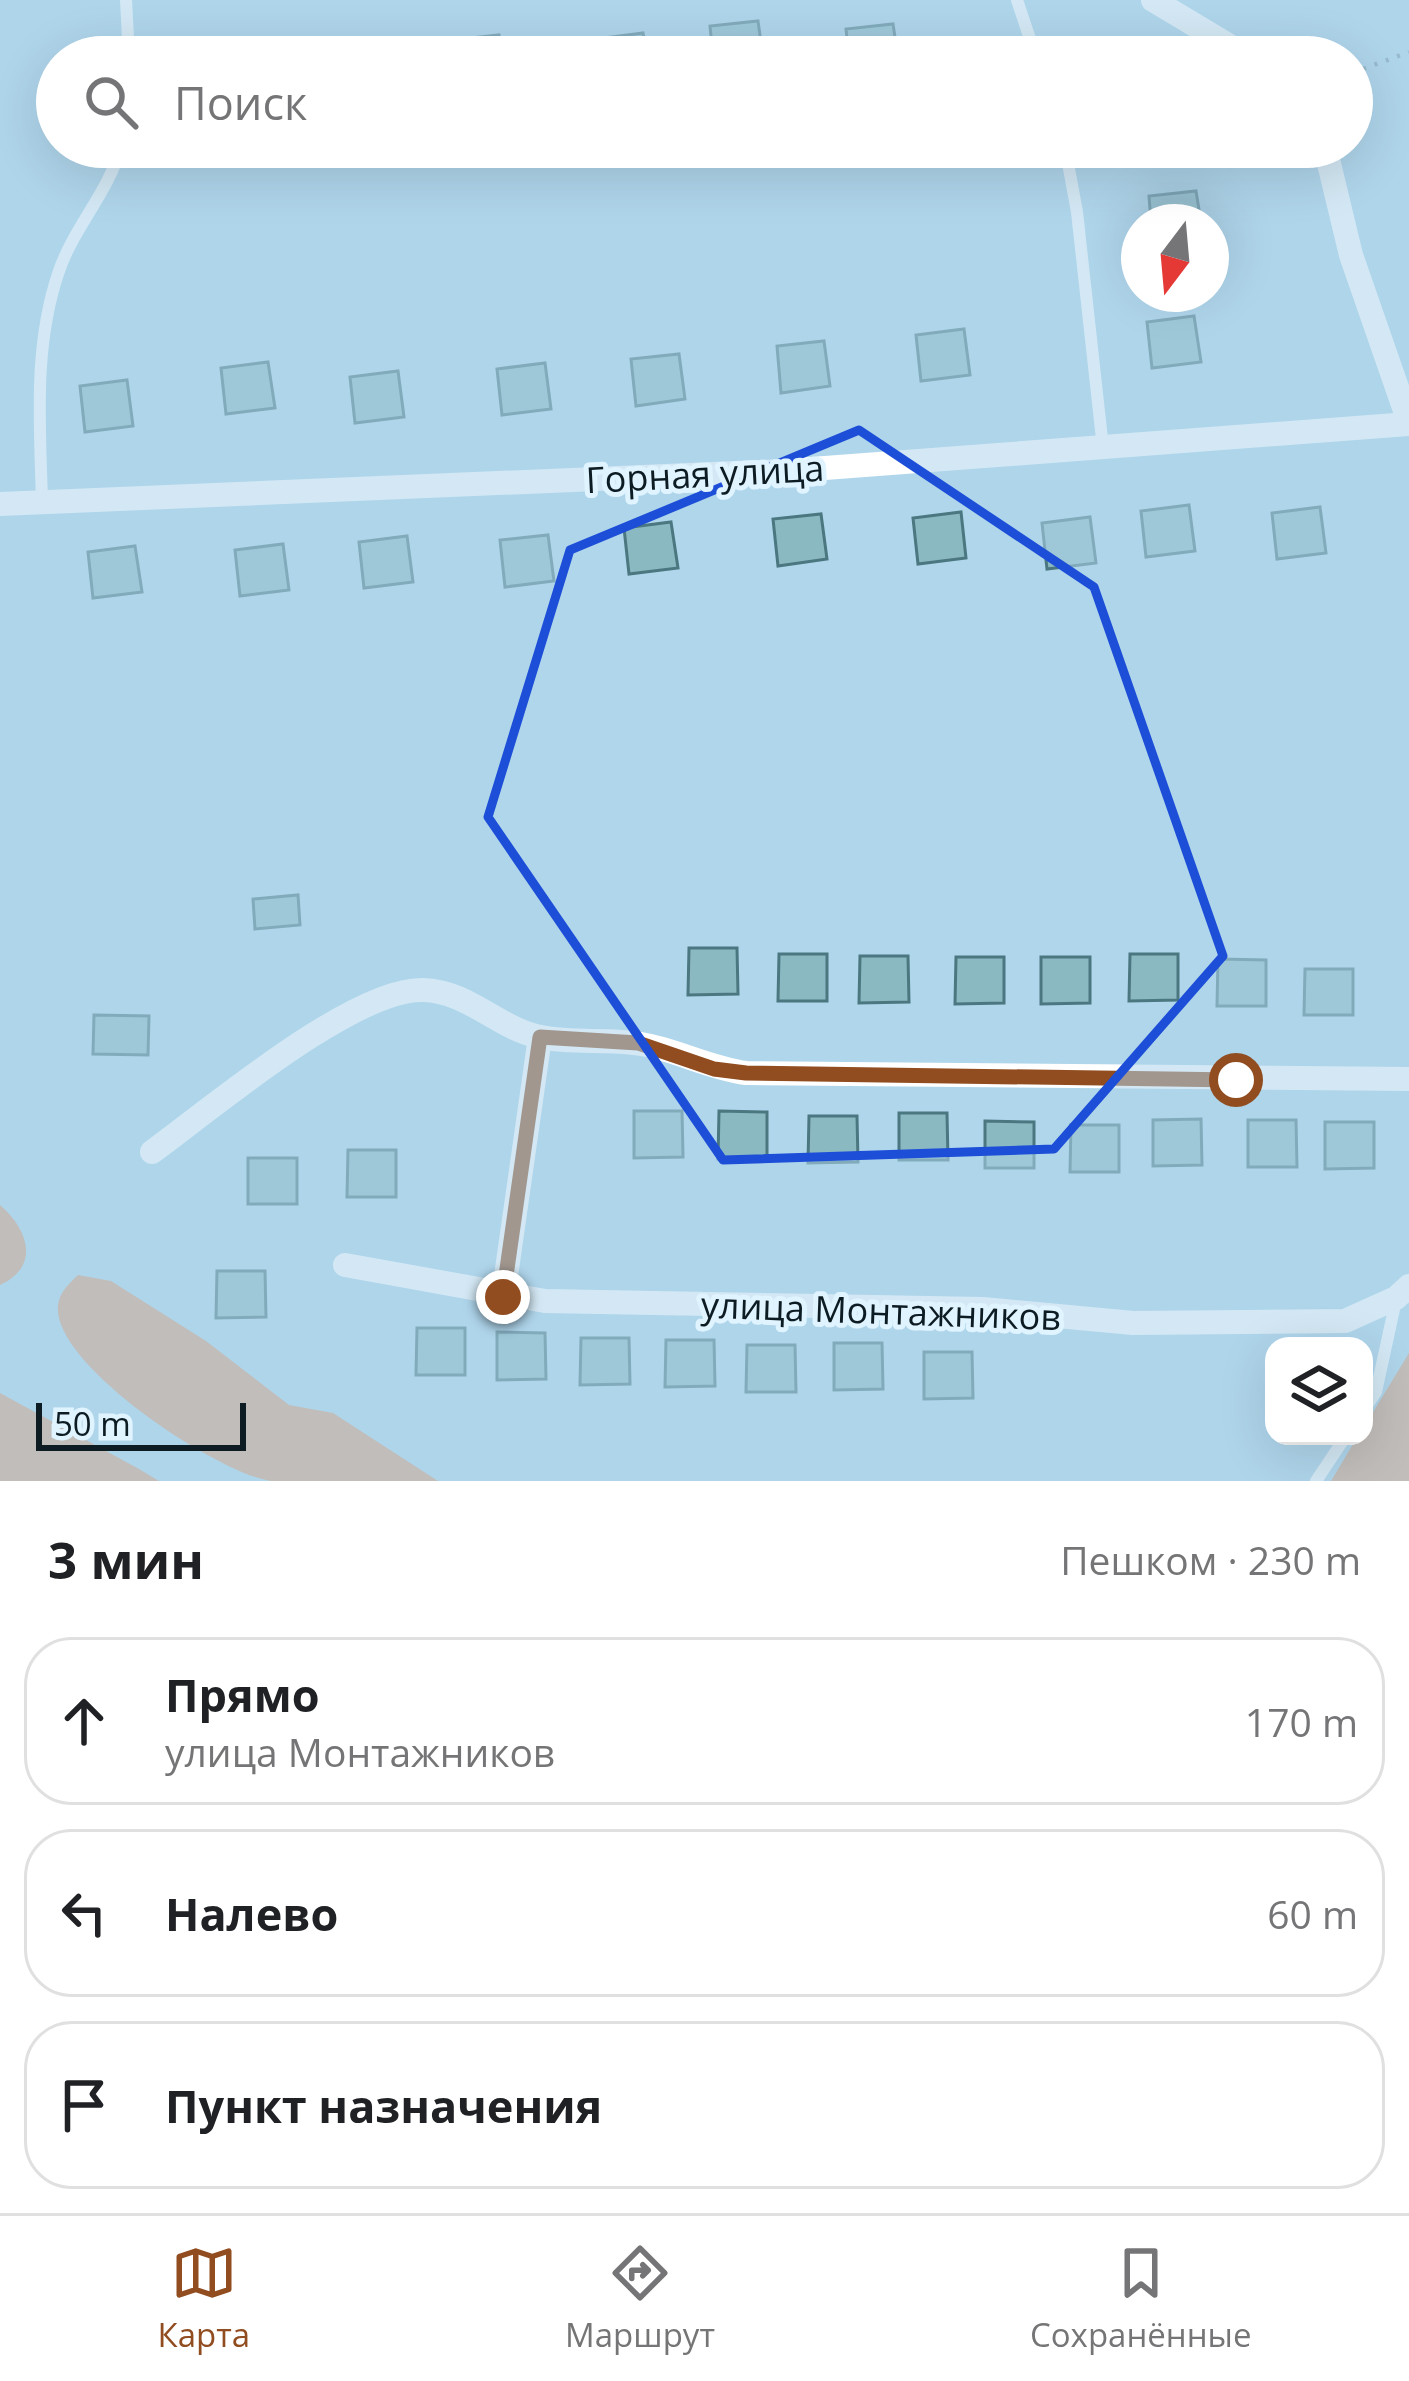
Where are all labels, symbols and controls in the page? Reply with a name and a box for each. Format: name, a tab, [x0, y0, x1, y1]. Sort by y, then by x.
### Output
search box	[36, 36, 1373, 168]
icon: search	[78, 69, 144, 135]
text: Поиск	[174, 72, 307, 133]
north arrow	[1121, 204, 1229, 312]
street label: Горная улица	[585, 443, 825, 504]
route start	[1209, 1053, 1263, 1107]
route end	[476, 1270, 530, 1324]
street label: улица Монтажников	[700, 1280, 1062, 1341]
map controls	[1265, 1337, 1373, 1445]
button: layers	[1265, 1337, 1373, 1445]
scale bar	[36, 1397, 246, 1450]
text: 50 m	[54, 1401, 131, 1446]
text: 3 мин	[48, 1524, 204, 1594]
text: Пешком · 230 m	[1060, 1533, 1361, 1586]
text: Прямо	[165, 1664, 320, 1725]
icon: ahead	[51, 1688, 117, 1754]
text: 170 m	[1245, 1695, 1358, 1748]
text: улица Монтажников	[165, 1725, 555, 1778]
icon: left	[51, 1880, 117, 1946]
text: Налево	[165, 1883, 338, 1944]
text: 60 m	[1267, 1887, 1358, 1940]
icon: arrive	[51, 2072, 117, 2138]
text: Пункт назначения	[165, 2075, 602, 2136]
tab: Карта	[158, 2240, 250, 2357]
tab: Маршрут	[565, 2240, 715, 2357]
tab: Сохранённые	[1030, 2240, 1251, 2357]

